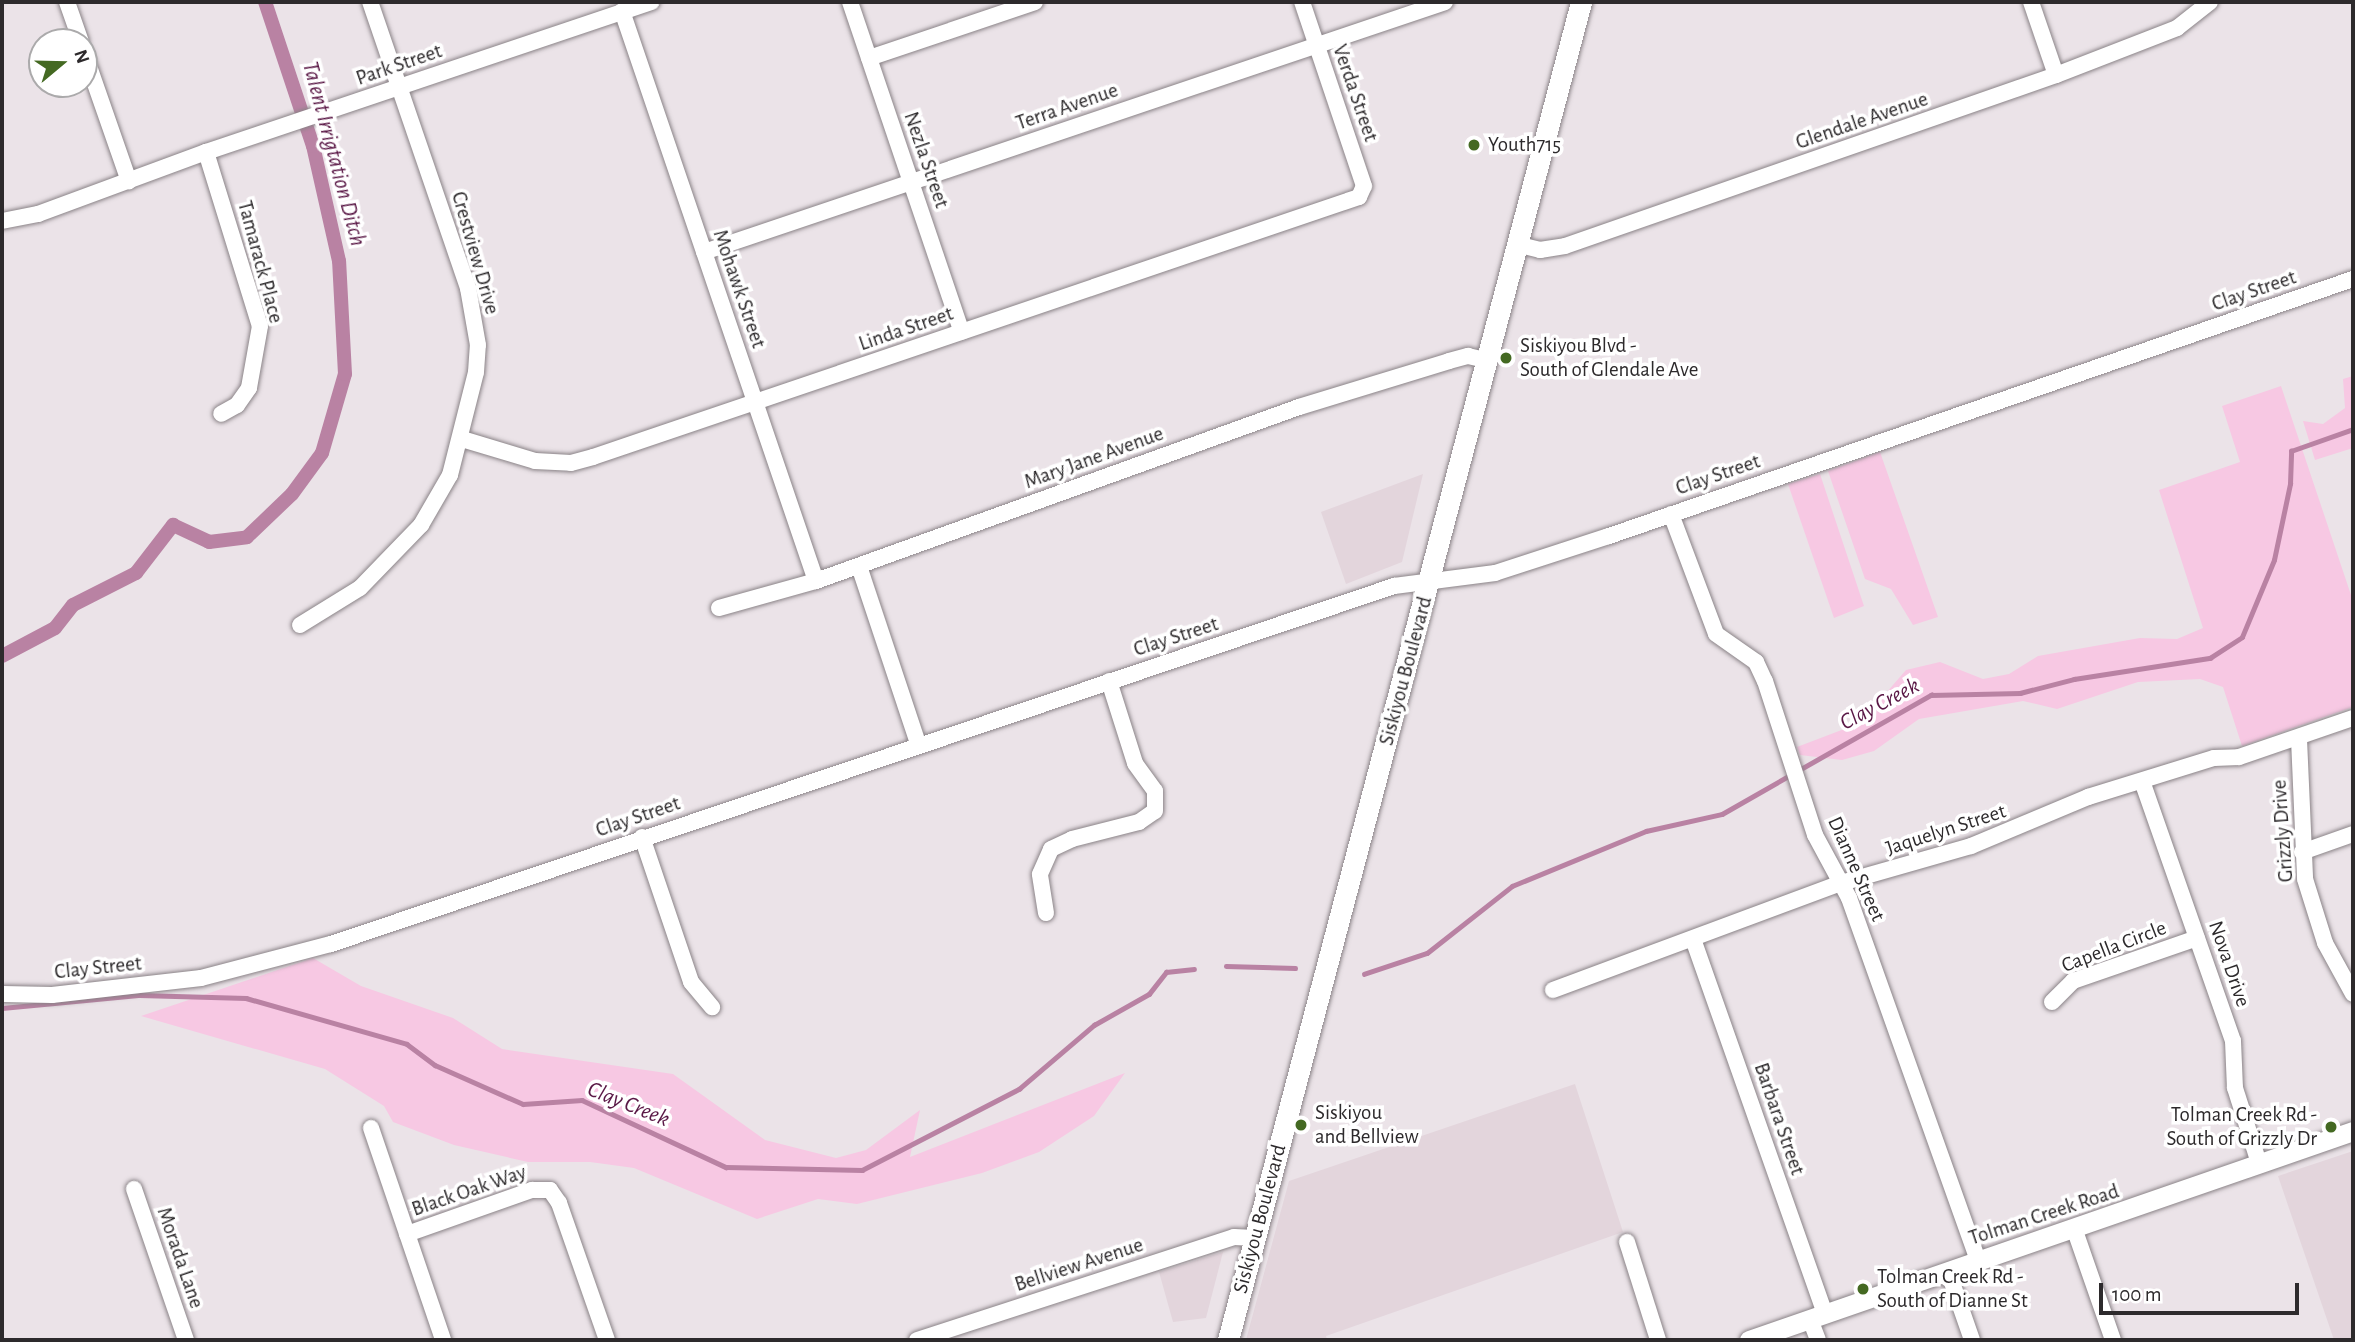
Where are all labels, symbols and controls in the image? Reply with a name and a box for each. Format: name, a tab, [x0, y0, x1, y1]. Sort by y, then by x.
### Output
north arrow	[28, 28, 98, 98]
street label: Park Street	[353, 39, 445, 91]
street label: Verda Street	[1327, 41, 1383, 145]
text: N	[70, 47, 93, 66]
water label: Talent Irrigtation Ditch	[295, 59, 371, 249]
street label: Terra Avenue	[1013, 78, 1121, 136]
street label: Glendale Avenue	[1793, 87, 1931, 155]
street label: Nezla Street	[898, 109, 954, 211]
place label: Youth715	[1488, 132, 1561, 158]
marker: Youth715	[1466, 137, 1482, 153]
street label: Crestview Drive	[445, 189, 505, 317]
street label: Tamarack Place	[232, 198, 288, 326]
street label: Mohawk Street	[707, 227, 771, 351]
street label: Clay Street	[2209, 265, 2299, 317]
street label: Linda Street	[856, 301, 956, 357]
place label: Siskiyou Blvd - South of Glendale Ave	[1520, 333, 1698, 383]
marker: Siskiyou Blvd - South of Glendale Ave	[1498, 350, 1514, 366]
street label: Mary Jane Avenue	[1021, 421, 1167, 495]
street label: Clay Street	[1673, 449, 1763, 501]
street label: Siskiyou Boulevard	[1374, 594, 1438, 748]
street label: Clay Street	[1131, 612, 1221, 662]
water label: Clay Creek	[1835, 673, 1925, 737]
street label: Grizzly Drive	[2267, 779, 2299, 883]
street label: Clay Street	[593, 791, 683, 843]
street label: Jaquelyn Street	[1883, 799, 2009, 861]
street label: Dianne Street	[1822, 813, 1890, 925]
street label: Capella Circle	[2058, 915, 2170, 979]
street label: Nova Drive	[2203, 918, 2255, 1010]
street label: Clay Street	[53, 951, 143, 985]
street label: Barbara Street	[1748, 1060, 1810, 1178]
water label: Clay Creek	[583, 1076, 673, 1134]
place label: Siskiyou and Bellview	[1315, 1100, 1419, 1150]
place label: Tolman Creek Rd - South of Grizzly Dr	[2166, 1102, 2317, 1152]
marker: Siskiyou and Bellview	[1293, 1117, 1309, 1133]
marker: Tolman Creek Rd - South of Grizzly Dr	[2323, 1119, 2339, 1135]
street label: Siskiyou Boulevard	[1228, 1142, 1292, 1296]
street label: Black Oak Way	[408, 1160, 530, 1222]
street label: Tolman Creek Road	[1966, 1179, 2122, 1251]
street label: Morada Lane	[151, 1204, 209, 1312]
street label: Bellview Avenue	[1012, 1232, 1146, 1298]
place label: Tolman Creek Rd - South of Dianne St	[1877, 1264, 2028, 1314]
scale bar	[2103, 1268, 2302, 1312]
marker: Tolman Creek Rd - South of Dianne St	[1855, 1281, 1871, 1297]
text: 100 m	[2112, 1284, 2162, 1305]

